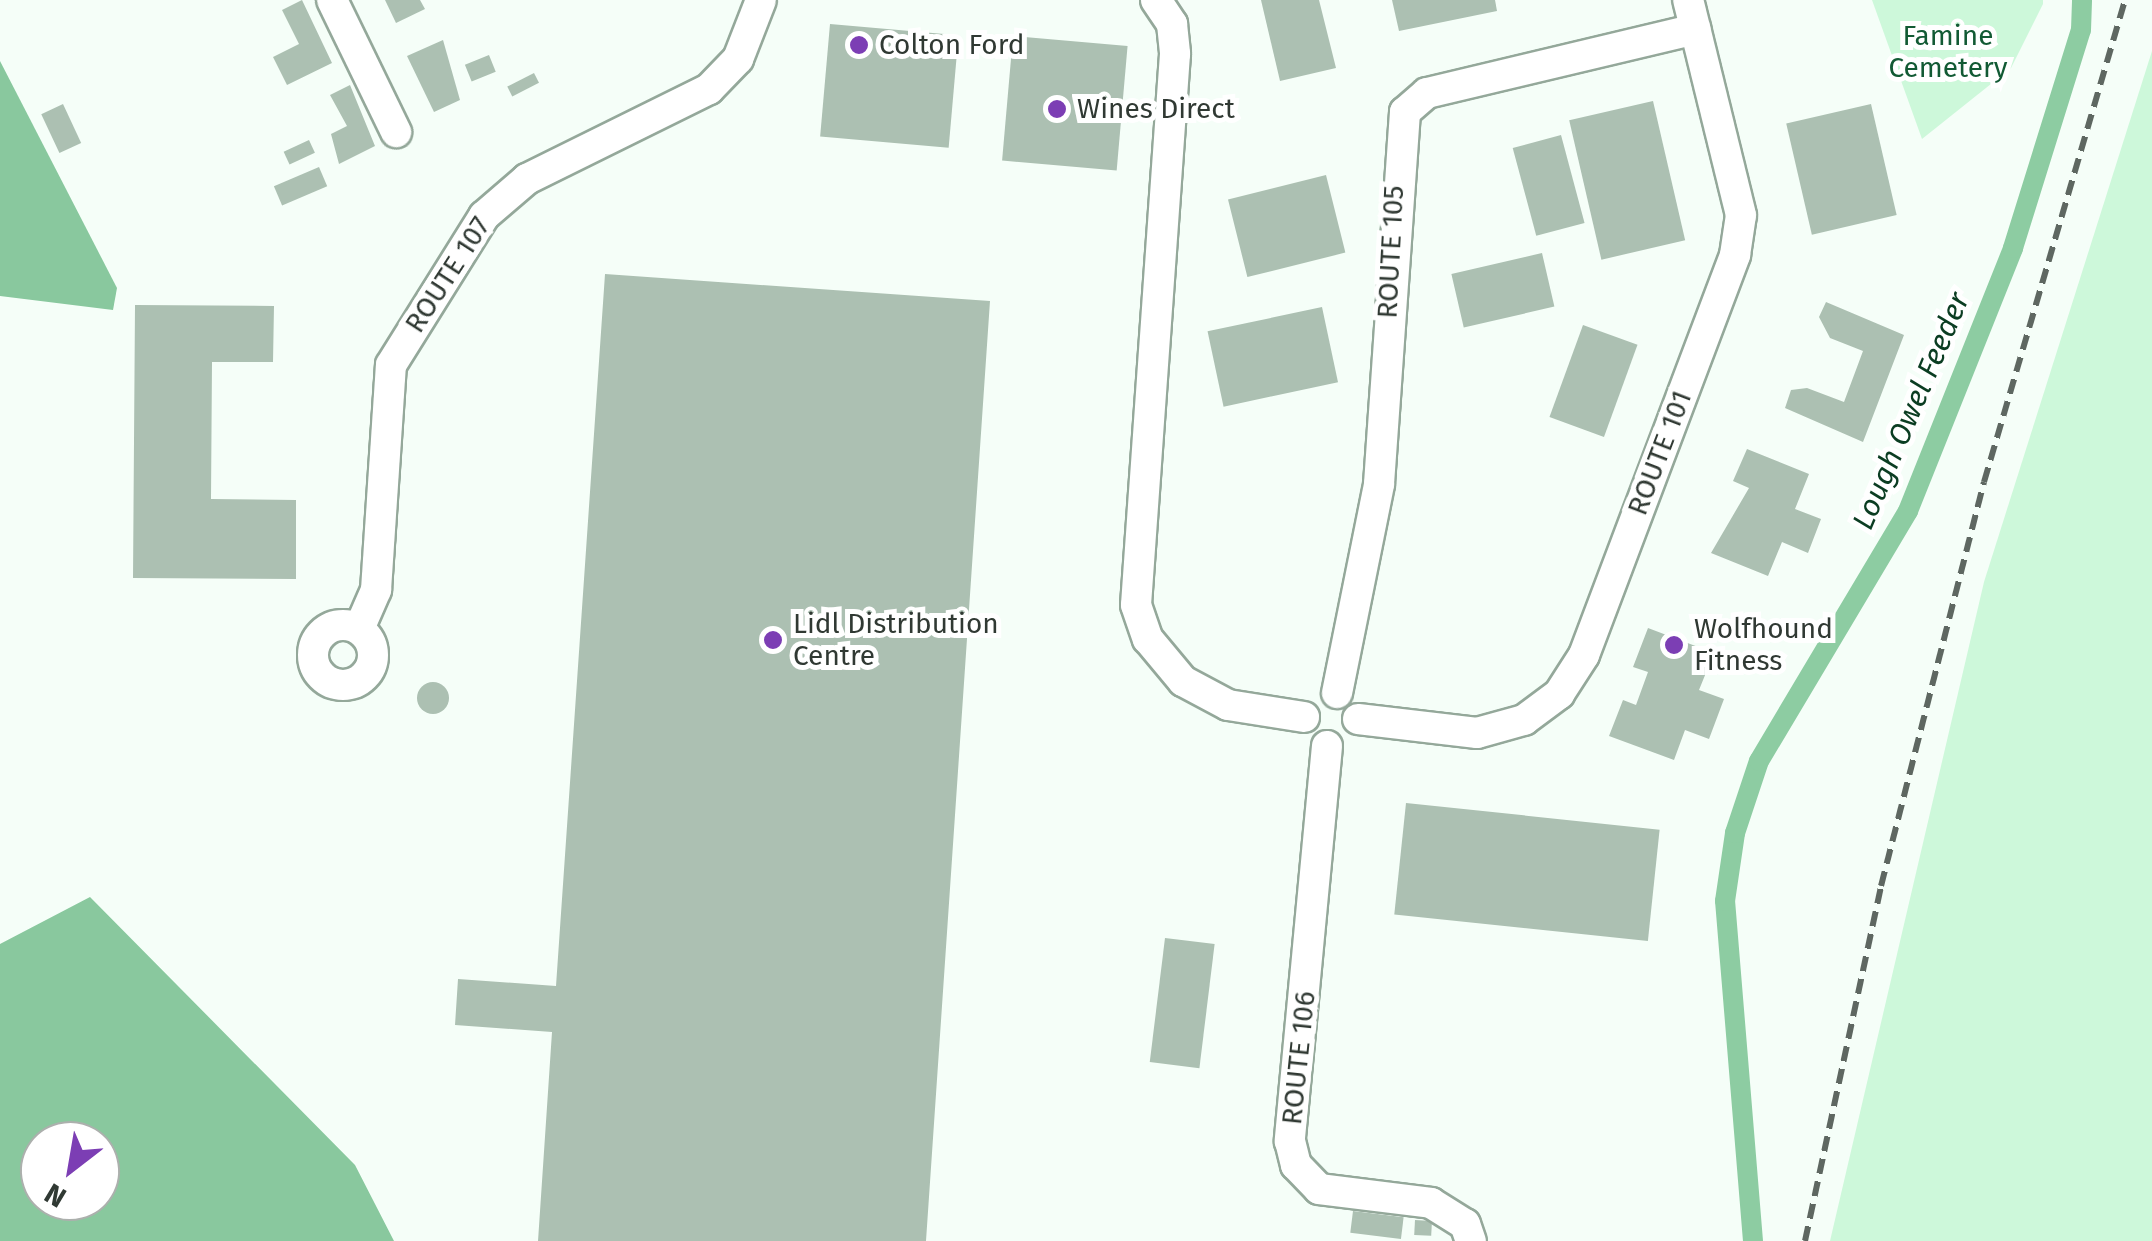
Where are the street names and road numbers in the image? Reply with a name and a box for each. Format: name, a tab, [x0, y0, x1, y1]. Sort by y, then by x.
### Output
street label: ROUTE 105	[1371, 185, 1411, 319]
street label: ROUTE 107	[398, 211, 498, 339]
street label: ROUTE 101	[1621, 386, 1699, 520]
street label: ROUTE 106	[1275, 990, 1323, 1126]

